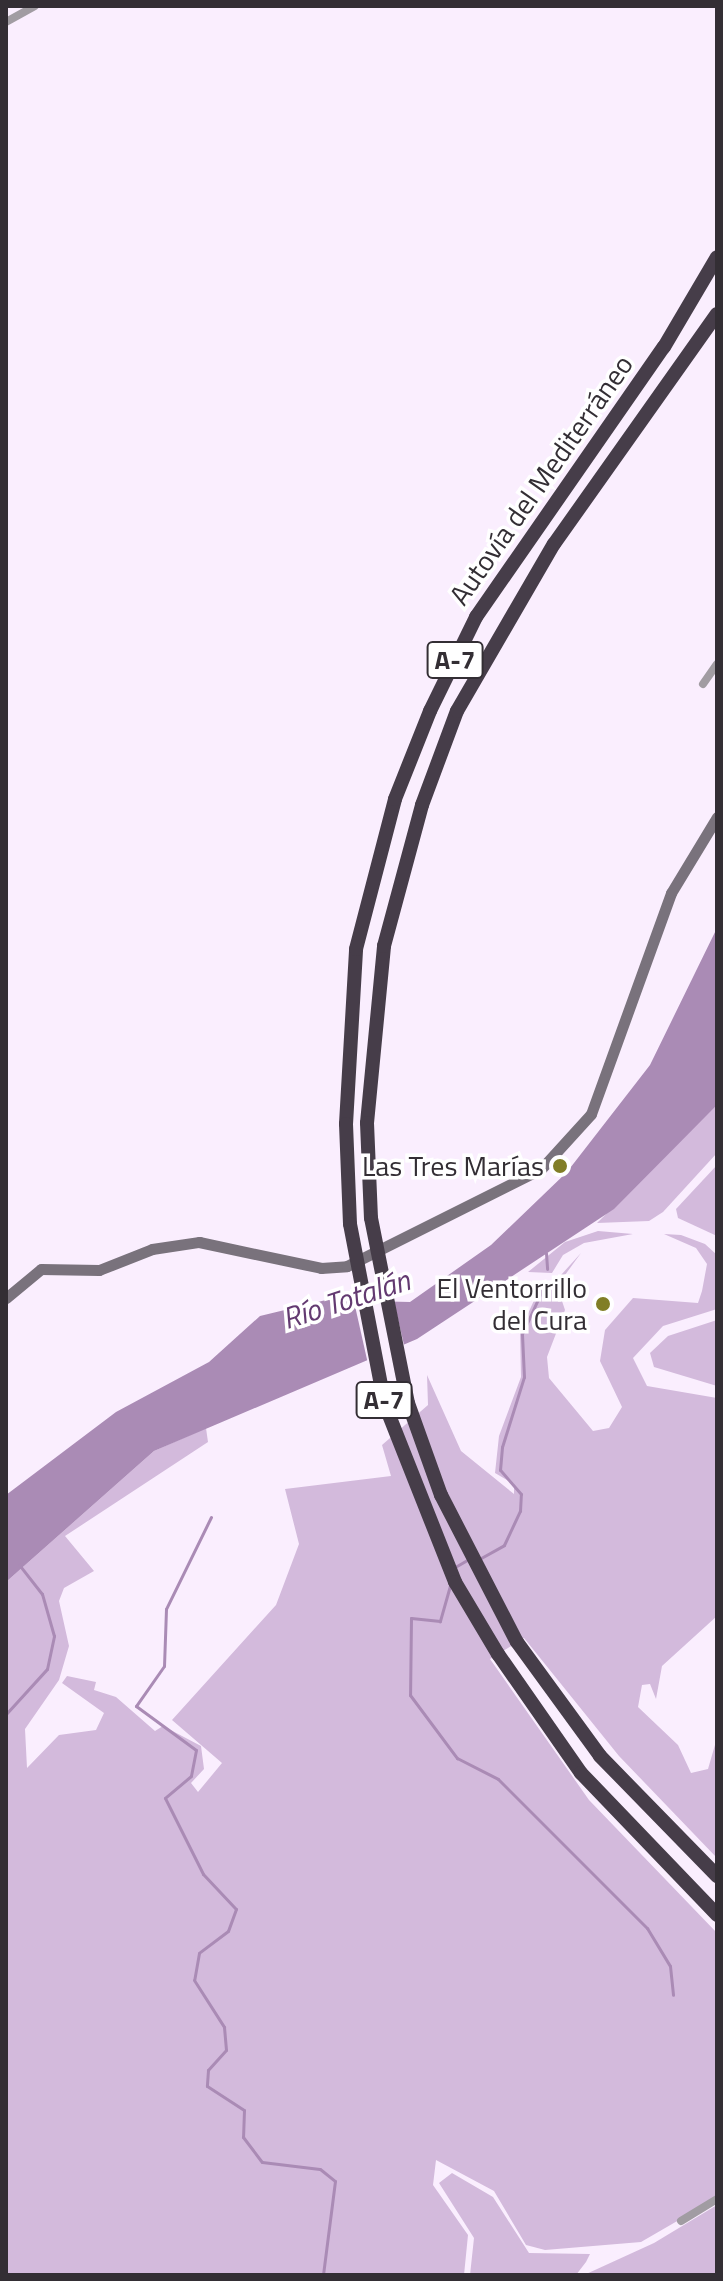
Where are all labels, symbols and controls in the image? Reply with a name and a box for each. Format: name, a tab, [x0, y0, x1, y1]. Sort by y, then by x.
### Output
street label: Autovía del Mediterráneo	[442, 349, 640, 611]
road number: A-7	[425, 638, 485, 682]
place label: Las Tres Marías	[362, 1149, 544, 1183]
marker: Las Tres Marías	[551, 1157, 569, 1175]
water label: Río Totalán	[278, 1262, 414, 1336]
place label: El Ventorrillo del Cura	[437, 1271, 587, 1337]
marker: El Ventorrillo del Cura	[594, 1295, 612, 1313]
road number: A-7	[354, 1378, 414, 1422]

